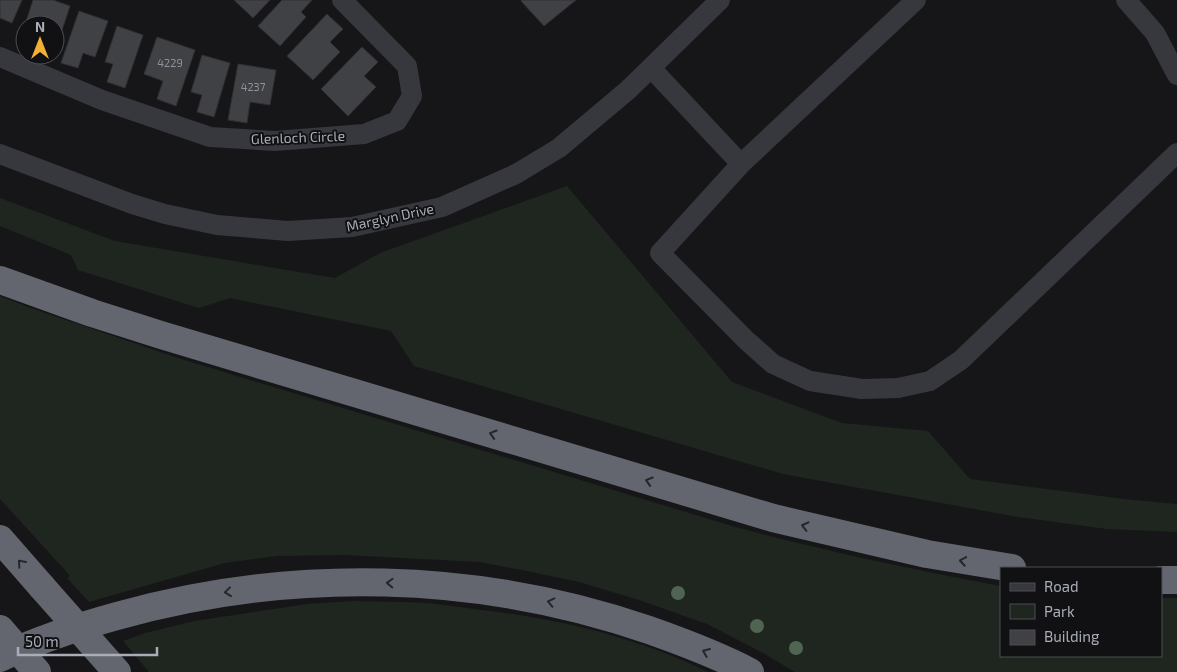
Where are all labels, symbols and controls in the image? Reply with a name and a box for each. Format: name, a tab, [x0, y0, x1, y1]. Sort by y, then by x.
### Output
north arrow	[15, 15, 65, 65]
text: N	[35, 18, 45, 35]
house number: 4229	[157, 56, 183, 69]
house number: 4237	[241, 80, 266, 93]
street label: Glenloch Circle	[251, 127, 345, 147]
street label: Marglyn Drive	[345, 199, 435, 235]
one-way arrow	[489, 430, 498, 440]
one-way arrow	[645, 476, 653, 486]
one-way arrow	[800, 521, 809, 532]
one-way arrow	[959, 556, 968, 566]
one-way arrow	[18, 559, 27, 568]
legend	[1000, 567, 1162, 657]
text: Road	[1044, 577, 1079, 595]
one-way arrow	[386, 578, 394, 588]
one-way arrow	[224, 586, 232, 597]
one-way arrow	[547, 597, 556, 608]
text: Park	[1044, 602, 1075, 620]
scale bar	[18, 624, 156, 656]
text: Building	[1044, 627, 1100, 645]
text: 50 m	[25, 632, 59, 650]
one-way arrow	[702, 648, 710, 658]

